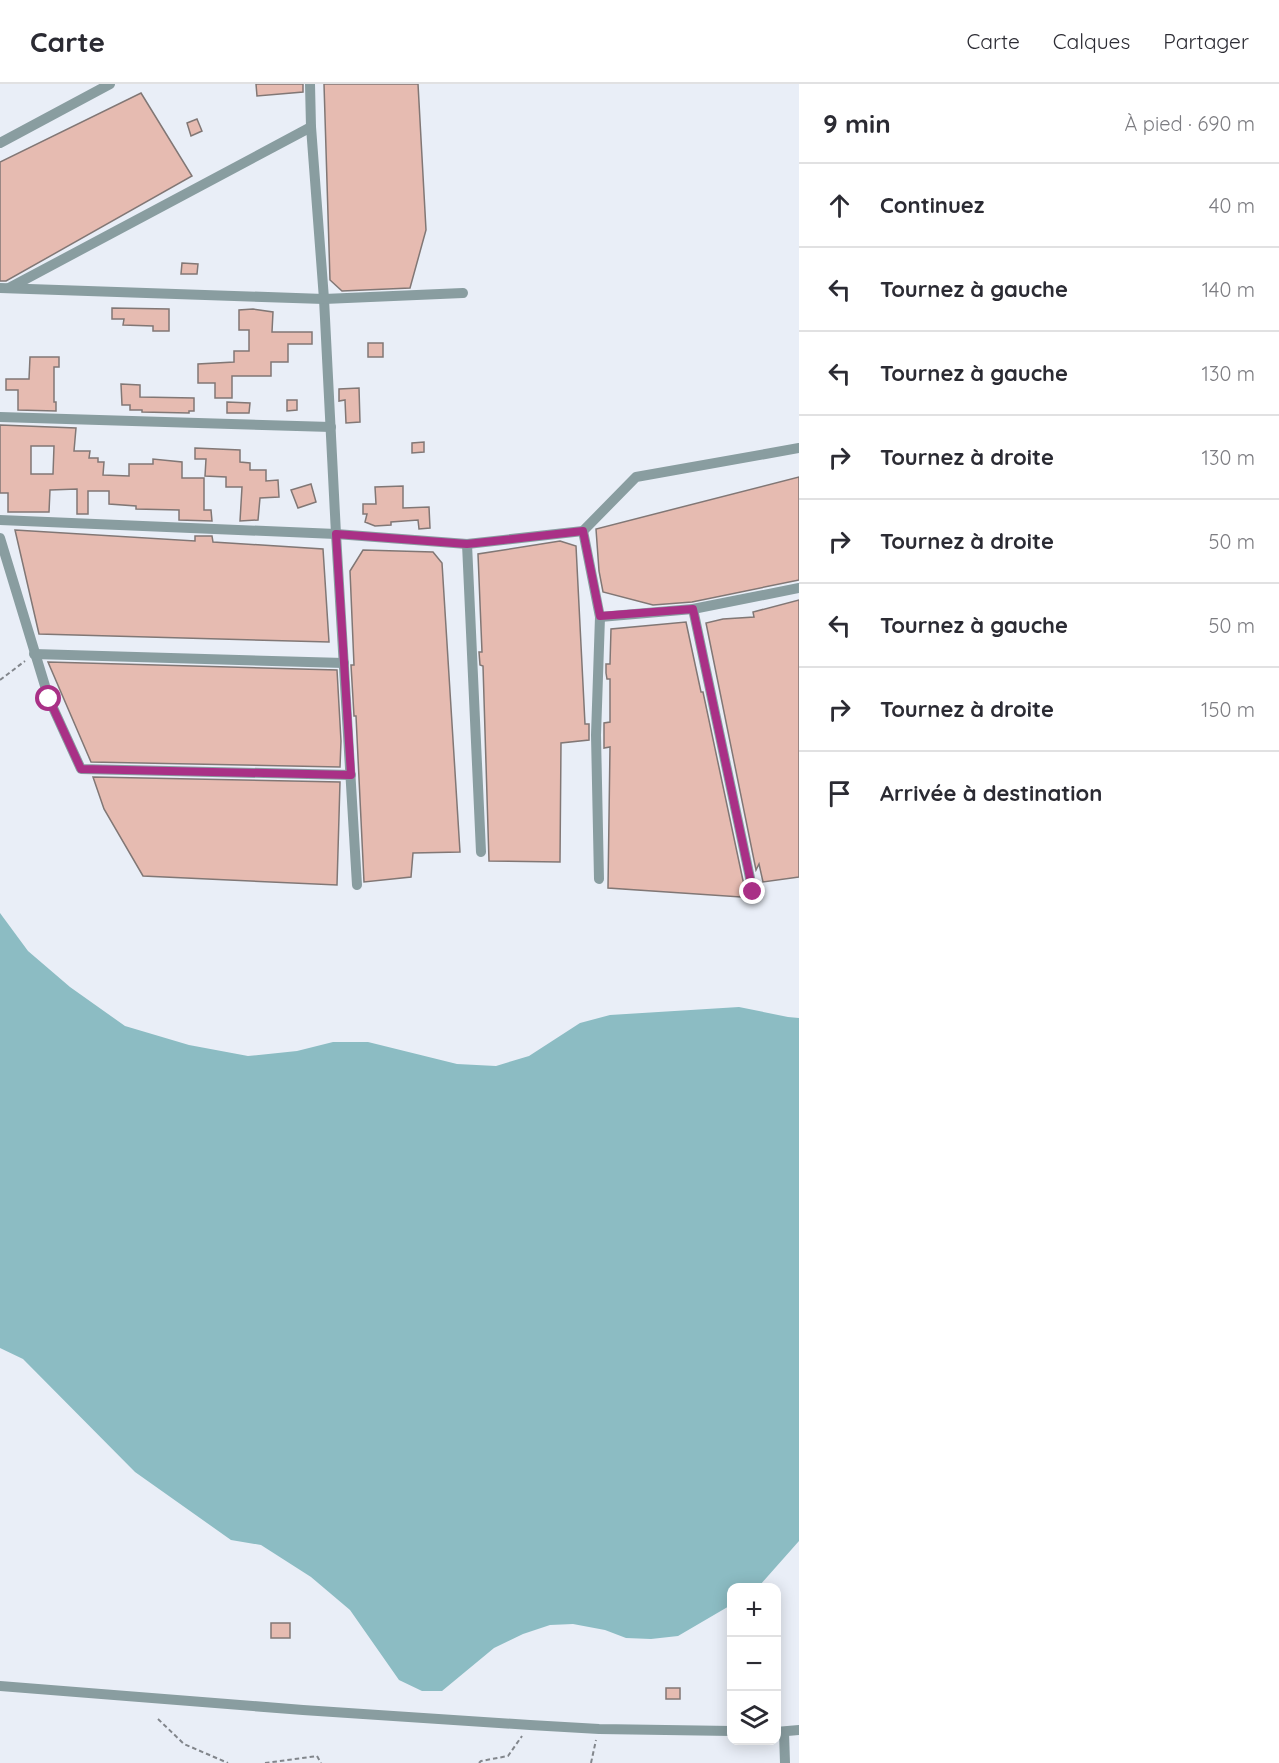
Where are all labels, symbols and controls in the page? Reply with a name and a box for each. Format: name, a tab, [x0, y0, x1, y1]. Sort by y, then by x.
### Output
text: Carte	[30, 24, 105, 59]
text: Carte	[966, 28, 1020, 54]
text: Calques	[1053, 28, 1130, 54]
text: Partager	[1163, 28, 1249, 54]
text: 9 min	[823, 107, 891, 140]
text: À pied · 690 m	[1124, 111, 1255, 136]
icon: ahead	[823, 189, 856, 222]
text: Continuez	[880, 191, 984, 219]
text: 40 m	[1209, 193, 1255, 218]
icon: left	[823, 273, 856, 306]
text: Tournez à gauche	[880, 275, 1068, 303]
text: 140 m	[1202, 277, 1255, 302]
icon: left	[823, 357, 856, 390]
text: Tournez à gauche	[880, 359, 1068, 387]
text: 130 m	[1202, 361, 1255, 386]
icon: right	[823, 441, 856, 474]
text: Tournez à droite	[880, 443, 1054, 471]
text: 130 m	[1202, 445, 1255, 470]
icon: right	[823, 525, 856, 558]
text: Tournez à droite	[880, 527, 1054, 555]
text: 50 m	[1209, 529, 1255, 554]
icon: left	[823, 609, 856, 642]
text: Tournez à gauche	[880, 611, 1068, 639]
text: 50 m	[1209, 613, 1255, 638]
route start	[35, 685, 61, 711]
icon: right	[823, 693, 856, 726]
text: Tournez à droite	[880, 695, 1054, 723]
text: 150 m	[1201, 697, 1255, 722]
icon: arrive	[823, 777, 856, 810]
text: Arrivée à destination	[880, 779, 1102, 807]
route end	[739, 878, 765, 904]
map controls	[727, 1583, 781, 1745]
button: +	[727, 1583, 781, 1637]
button: −	[727, 1637, 781, 1691]
button: layers	[727, 1691, 781, 1745]

